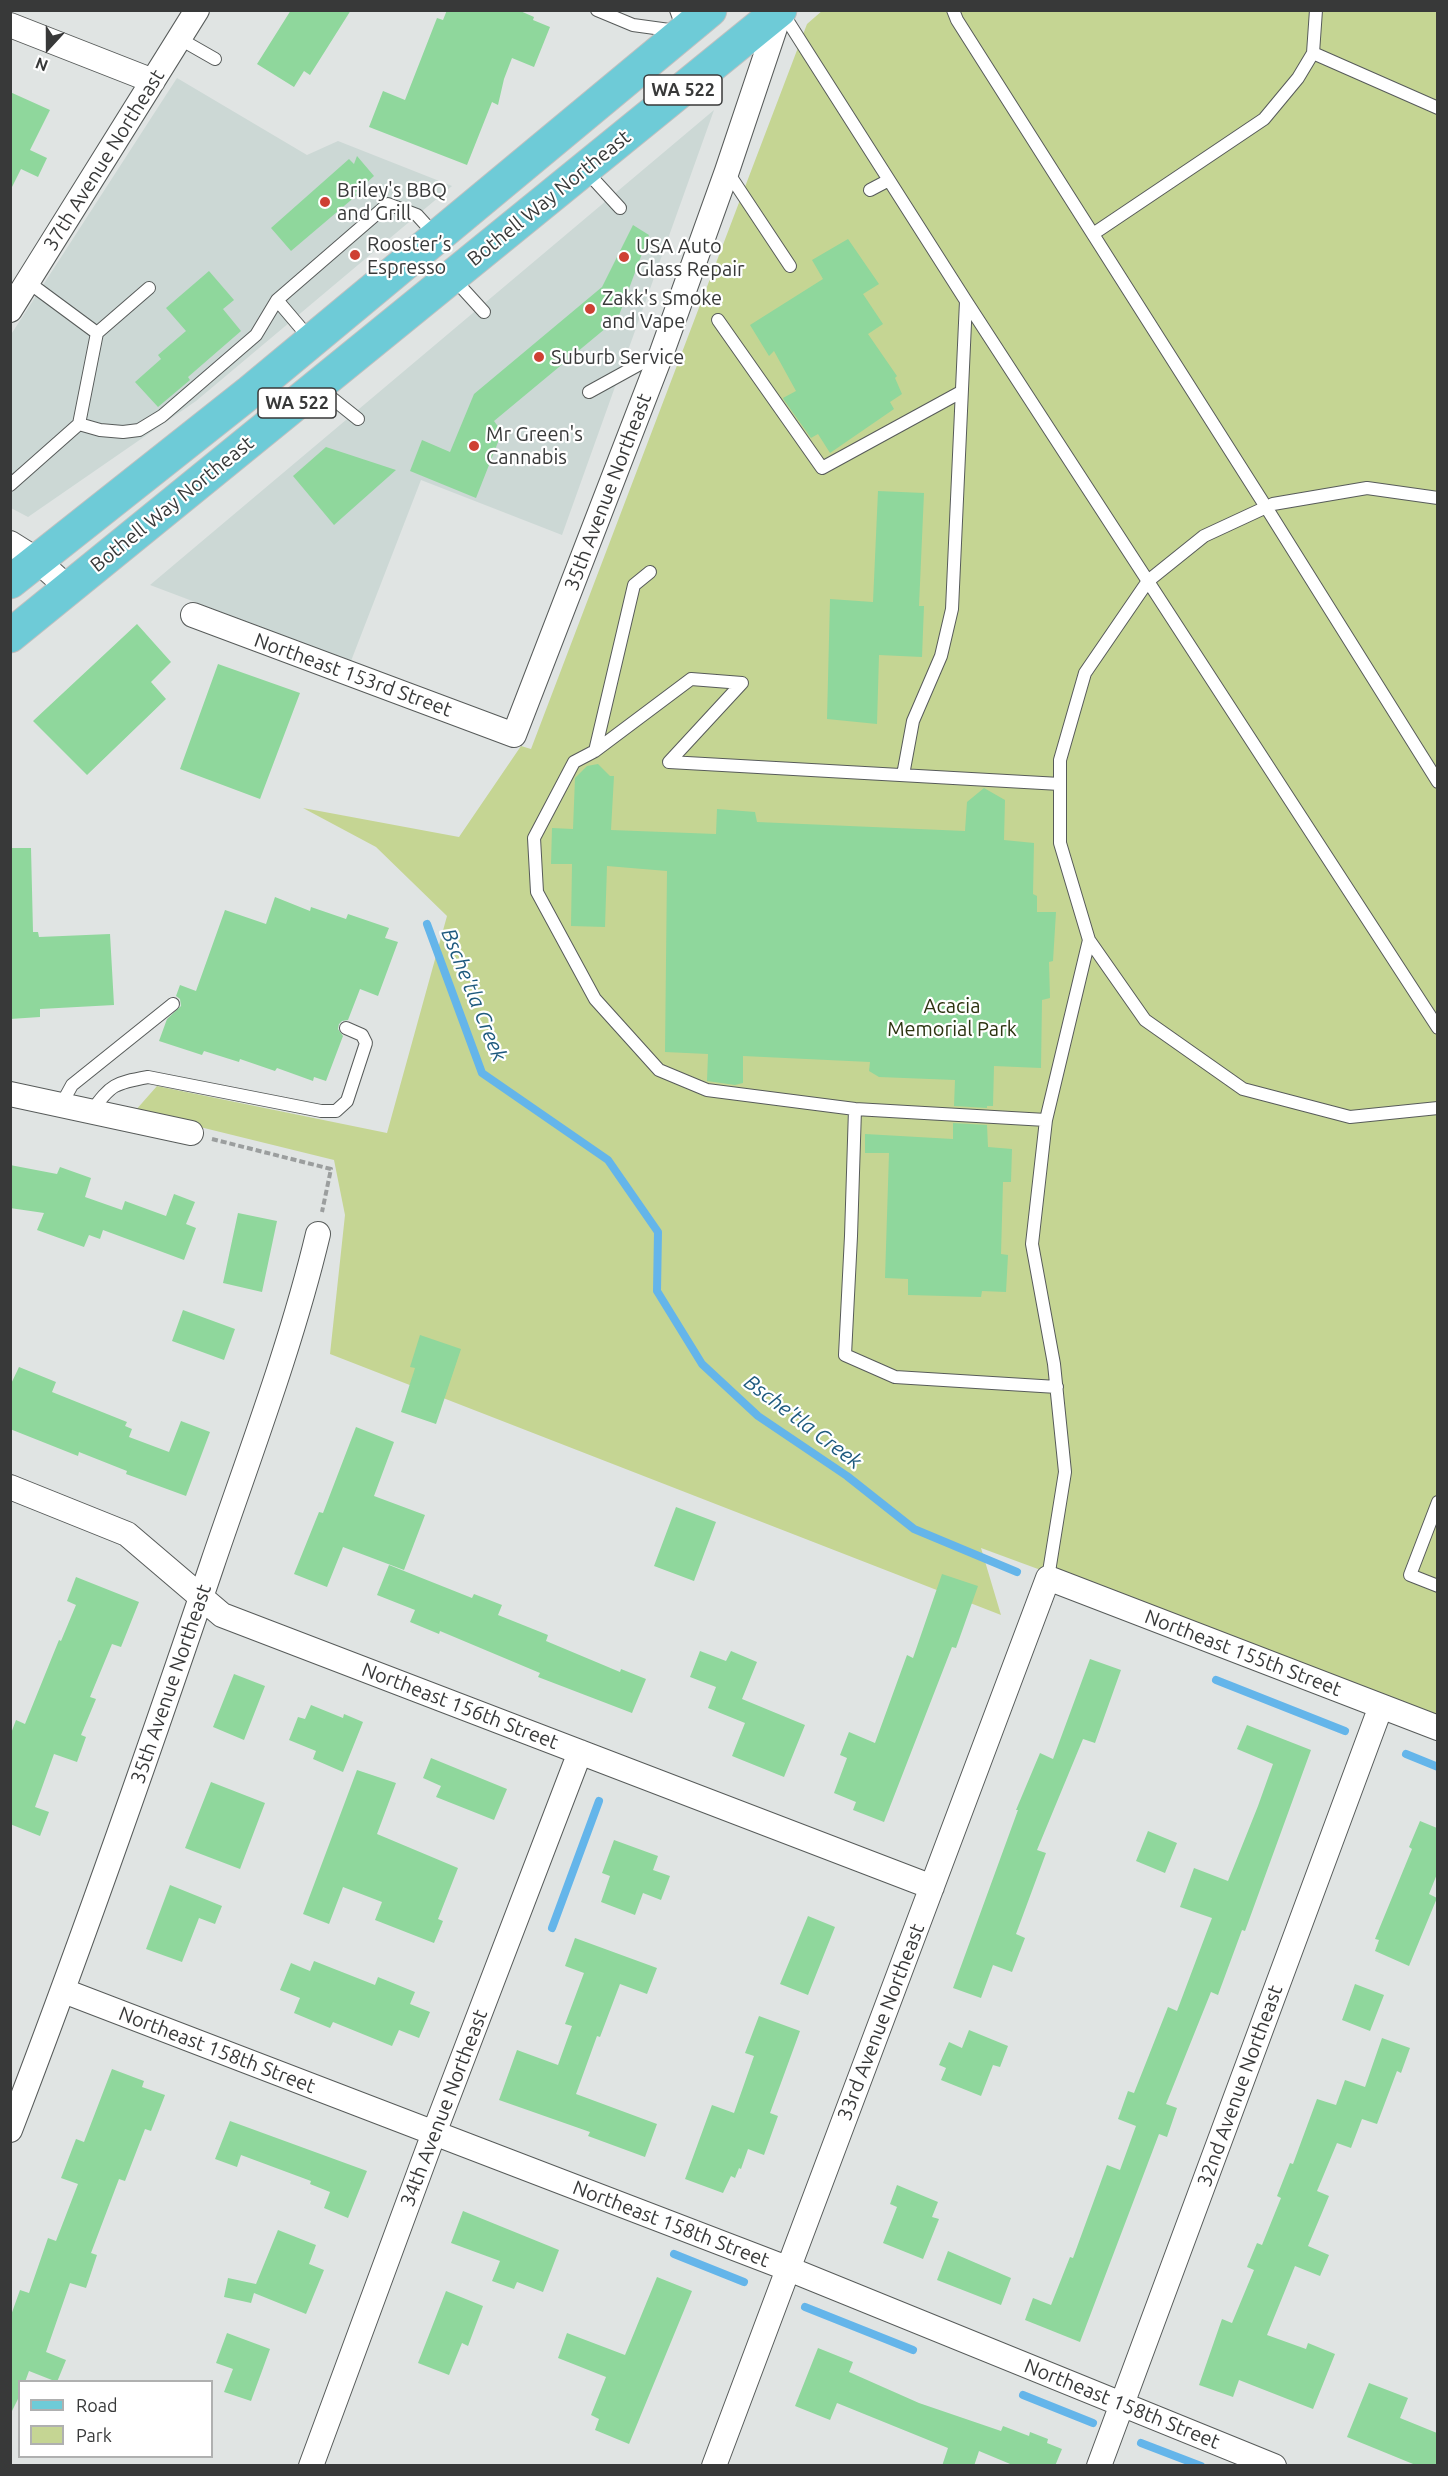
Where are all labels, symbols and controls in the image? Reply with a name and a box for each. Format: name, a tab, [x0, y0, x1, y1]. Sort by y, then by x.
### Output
north arrow	[18, 18, 78, 78]
street label: 37th Avenue Northeast	[38, 65, 170, 255]
road number: WA 522	[644, 75, 722, 105]
street label: Bothell Way Northeast	[463, 125, 635, 271]
place label: Briley's BBQ and Grill	[337, 178, 447, 225]
marker: Briley's BBQ and Grill	[318, 195, 332, 209]
place label: Rooster’s Espresso	[367, 232, 451, 279]
place label: USA Auto Glass Repair	[636, 234, 745, 281]
marker: Rooster’s Espresso	[348, 248, 362, 262]
marker: USA Auto Glass Repair	[617, 250, 631, 264]
place label: Zakk's Smoke and Vape	[602, 286, 722, 333]
marker: Zakk's Smoke and Vape	[583, 302, 597, 316]
place label: Suburb Service	[551, 345, 684, 369]
marker: Suburb Service	[532, 350, 546, 364]
road number: WA 522	[258, 388, 336, 418]
street label: 35th Avenue Northeast	[559, 390, 657, 594]
place label: Mr Green's Cannabis	[486, 422, 583, 469]
street label: Bothell Way Northeast	[86, 431, 258, 577]
marker: Mr Green's Cannabis	[467, 439, 481, 453]
street label: Northeast 153rd Street	[251, 628, 455, 722]
water label: Bsche'tla Creek	[436, 925, 512, 1065]
park label: Acacia Memorial Park	[887, 994, 1017, 1041]
water label: Bsche'tla Creek	[739, 1369, 867, 1475]
street label: 35th Avenue Northeast	[126, 1581, 216, 1787]
street label: Northeast 155th Street	[1141, 1604, 1345, 1702]
street label: Northeast 156th Street	[358, 1657, 562, 1755]
street label: 33rd Avenue Northeast	[832, 1920, 930, 2124]
street label: 32nd Avenue Northeast	[1192, 1982, 1288, 2190]
street label: Northeast 158th Street	[115, 2001, 319, 2099]
street label: 34th Avenue Northeast	[395, 2006, 493, 2210]
street label: Northeast 158th Street	[569, 2175, 773, 2273]
street label: Northeast 158th Street	[1021, 2354, 1223, 2454]
legend	[18, 2380, 213, 2458]
text: Road	[76, 2395, 118, 2415]
text: Park	[76, 2425, 112, 2445]

